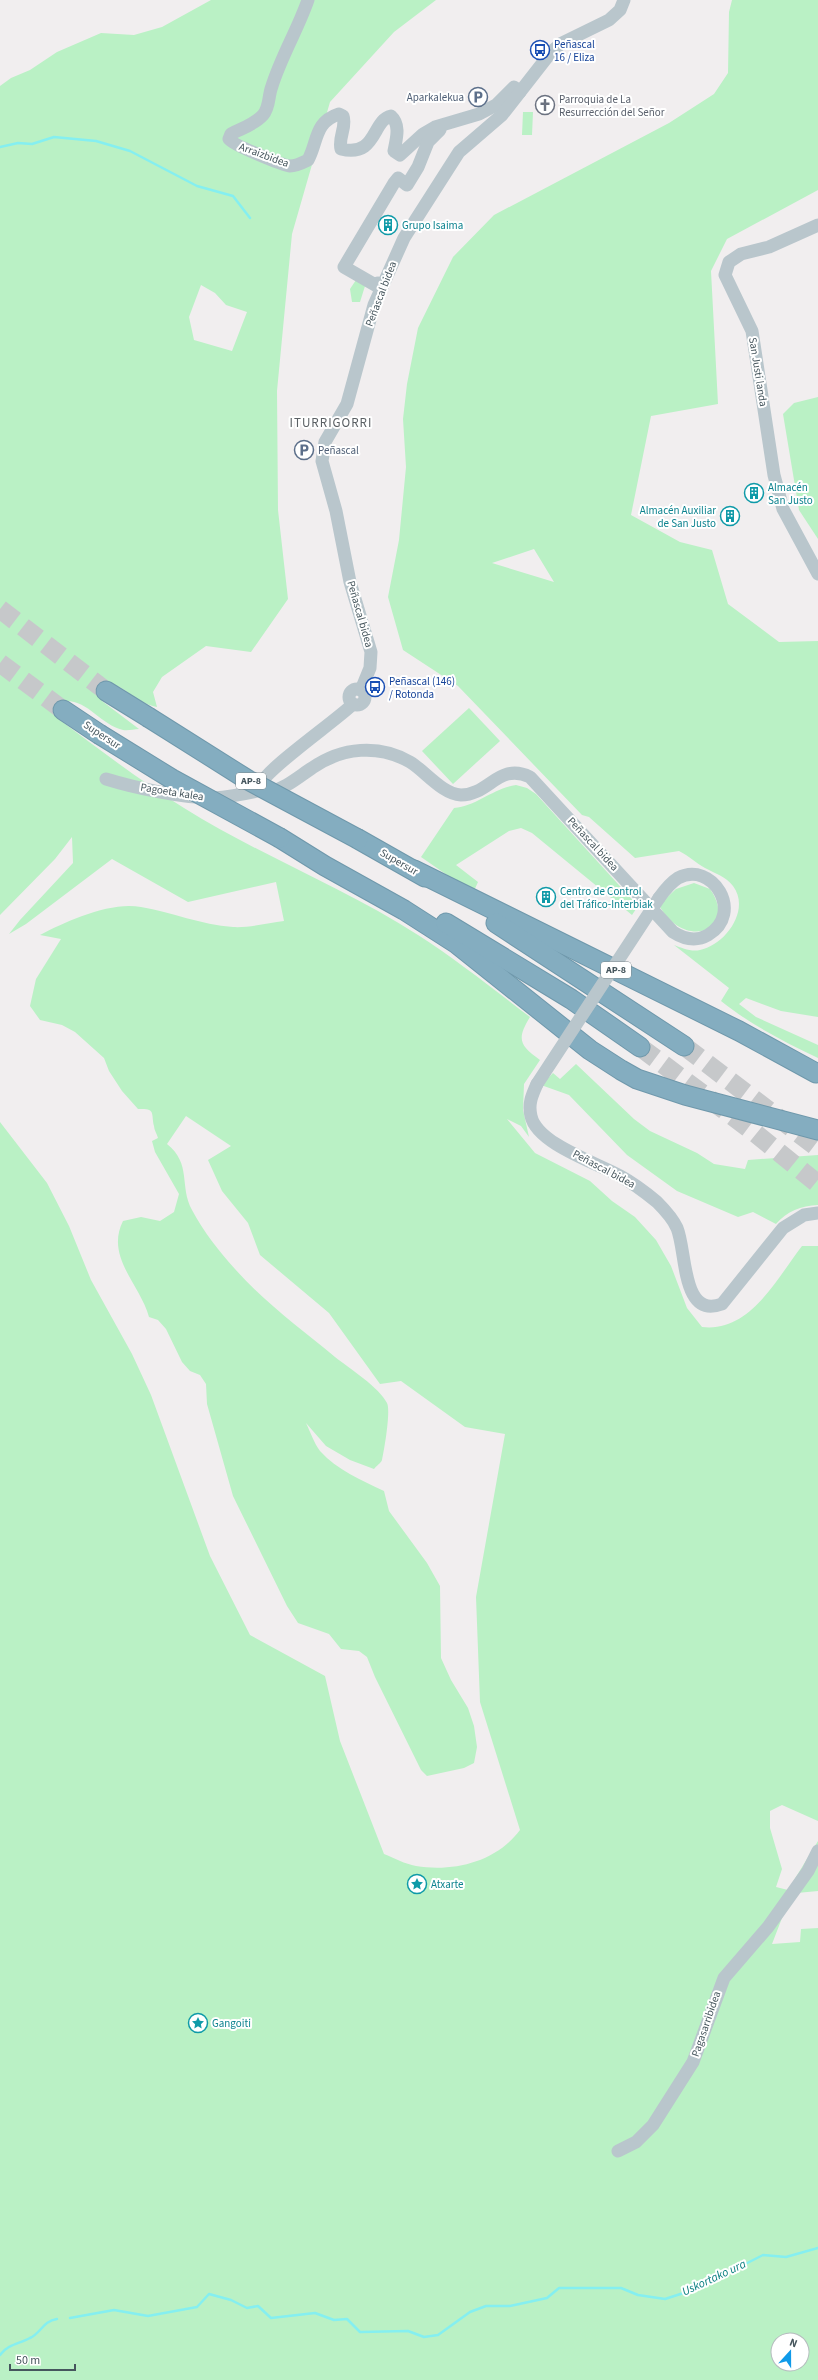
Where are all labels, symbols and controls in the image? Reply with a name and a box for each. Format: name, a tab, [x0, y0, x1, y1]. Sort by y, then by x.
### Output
place label: Peñascal 16 / Eliza	[554, 37, 595, 65]
bus stop icon: Peñascal 16 / Eliza	[529, 39, 551, 61]
parking icon: Aparkalekua	[467, 86, 489, 108]
place label: Aparkalekua	[407, 90, 464, 105]
place label: Parroquia de La Resurrección del Señor	[559, 92, 665, 120]
church icon: Parroquia de La Resurrección del Señor	[534, 94, 556, 116]
street label: Arraizbidea	[237, 139, 291, 171]
building icon: Grupo Isaima	[377, 214, 399, 236]
place label: Grupo Isaima	[402, 218, 463, 233]
street label: Peñascal bidea	[362, 259, 400, 329]
street label: San Justi landa	[745, 336, 771, 408]
district label: ITURRIGORRI	[290, 414, 372, 432]
parking icon: Peñascal	[293, 439, 315, 461]
place label: Peñascal	[318, 443, 359, 458]
place label: Almacén San Justo	[768, 480, 813, 508]
building icon: Almacén San Justo	[743, 482, 765, 504]
place label: Almacén Auxiliar de San Justo	[640, 503, 716, 531]
building icon: Almacén Auxiliar de San Justo	[719, 505, 741, 527]
street label: Peñascal bidea	[343, 579, 377, 649]
place label: Peñascal (146) / Rotonda	[389, 674, 455, 702]
bus stop icon: Peñascal (146) / Rotonda	[364, 676, 386, 698]
street label: Supersur	[80, 717, 124, 753]
road number: AP-8	[236, 773, 266, 789]
street label: Pagoeta kalea	[139, 780, 205, 804]
street label: Peñascal bidea	[564, 814, 622, 874]
street label: Supersur	[377, 845, 421, 879]
place label: Centro de Control del Tráfico-Interbiak	[560, 884, 653, 912]
building icon: Centro de Control del Tráfico-Interbiak	[535, 886, 557, 908]
road number: AP-8	[601, 962, 631, 978]
street label: Peñascal bidea	[570, 1146, 638, 1192]
place icon: Atxarte	[406, 1873, 428, 1895]
place label: Atxarte	[431, 1877, 464, 1892]
street label: Pagasarribidea	[688, 1989, 724, 2059]
place icon: Gangoiti	[187, 2012, 209, 2034]
place label: Gangoiti	[212, 2016, 251, 2031]
water label: Uskortako ura	[679, 2255, 749, 2300]
north arrow	[770, 2332, 810, 2372]
text: N	[787, 2335, 800, 2351]
scale bar	[10, 2346, 75, 2372]
text: 50 m	[16, 2352, 40, 2369]

